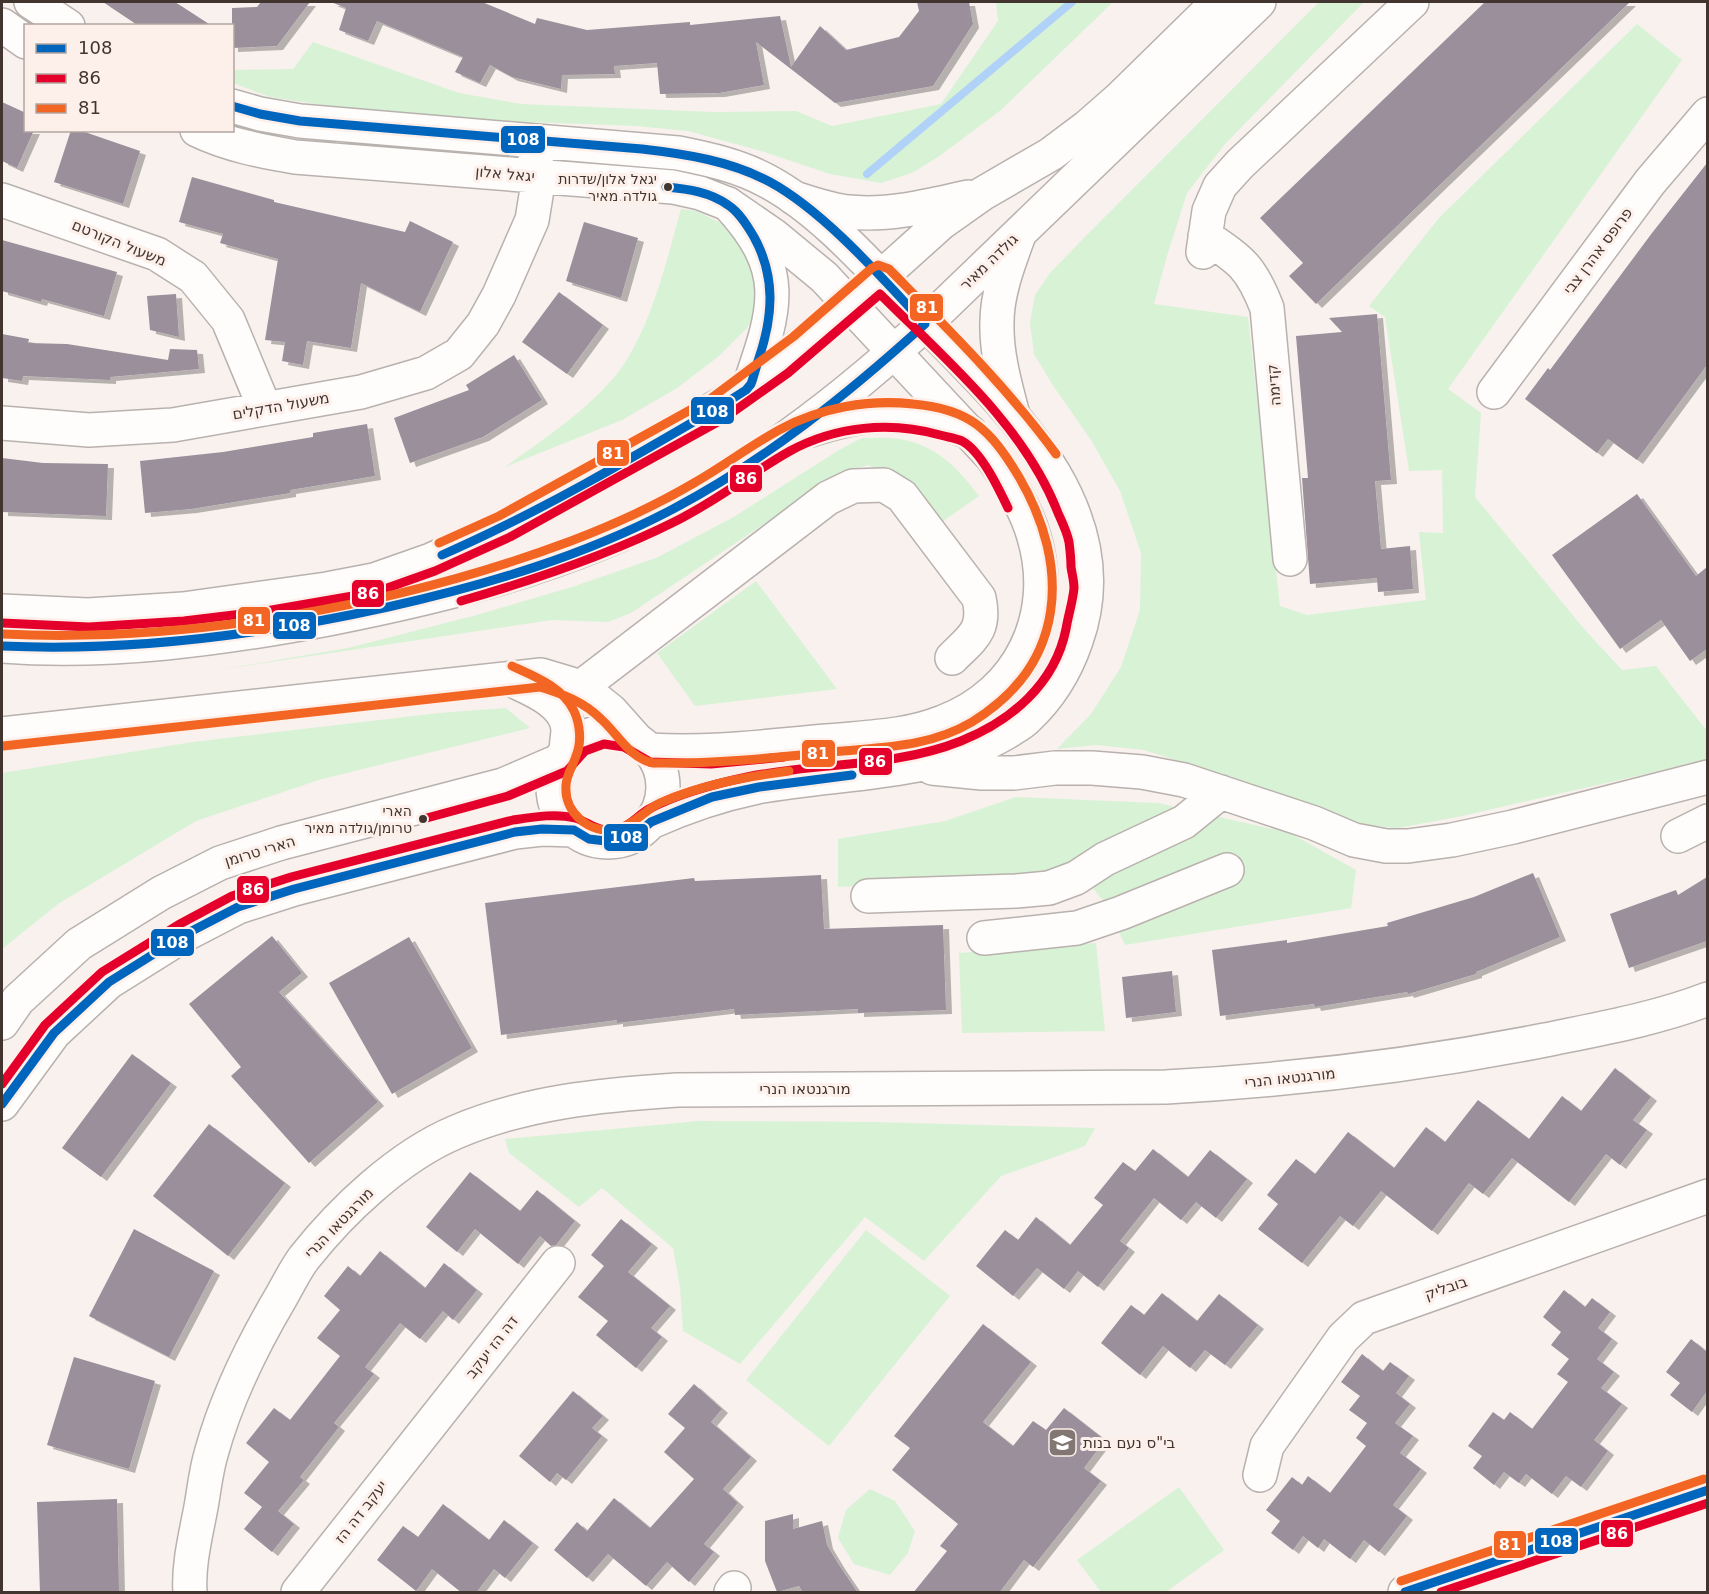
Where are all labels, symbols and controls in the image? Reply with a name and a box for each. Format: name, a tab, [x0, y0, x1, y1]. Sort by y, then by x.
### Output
legend	[24, 24, 234, 132]
text: 108	[78, 37, 112, 58]
text: 86	[78, 67, 101, 88]
text: 81	[78, 97, 101, 118]
line badge: 108	[500, 125, 546, 154]
text: 108	[506, 130, 540, 149]
street label: יגאל אלון	[475, 162, 535, 186]
place label: יגאל אלון/שדרות גולדה מאיר	[558, 171, 657, 204]
marker: יגאל אלון/שדרות גולדה מאיר	[662, 181, 674, 193]
street label: פרופס אהרן צבי	[1560, 204, 1636, 298]
street label: משעול הקורטם	[69, 216, 169, 270]
street label: גולדה מאיר	[956, 230, 1022, 294]
line badge: 81	[909, 293, 944, 322]
text: 81	[916, 298, 938, 317]
street label: קדימה	[1263, 363, 1285, 407]
street label: משעול הדקלים	[231, 389, 331, 423]
line badge: 108	[690, 396, 735, 425]
text: 108	[695, 402, 729, 421]
line badge: 81	[596, 439, 630, 467]
text: 81	[602, 444, 624, 463]
line badge: 86	[729, 464, 763, 493]
text: 86	[735, 469, 757, 488]
line badge: 86	[351, 579, 385, 608]
text: 86	[357, 584, 379, 603]
line badge: 81	[237, 606, 271, 635]
text: 81	[243, 611, 265, 630]
line badge: 108	[272, 611, 317, 640]
text: 108	[277, 616, 311, 635]
line badge: 81	[801, 739, 836, 768]
text: 81	[807, 744, 829, 763]
line badge: 86	[858, 747, 893, 776]
text: 86	[864, 752, 886, 771]
place label: הארי טרומן/גולדה מאיר	[304, 803, 412, 836]
marker: הארי טרומן/גולדה מאיר	[417, 813, 429, 825]
line badge: 108	[603, 823, 649, 852]
text: 108	[609, 828, 643, 847]
street label: הארי טרומן	[222, 832, 298, 870]
line badge: 86	[236, 875, 270, 904]
text: 86	[242, 880, 264, 899]
line badge: 108	[150, 928, 195, 957]
text: 108	[155, 933, 189, 952]
street label: מורגנטאו הנרי	[1244, 1064, 1336, 1092]
street label: מורגנטאו הנרי	[759, 1080, 851, 1098]
street label: מורגנטאו הנרי	[301, 1184, 377, 1262]
street label: בובליק	[1422, 1272, 1470, 1304]
street label: דה הז יעקב	[462, 1312, 522, 1382]
school or university icon: בי"ס נעם בנות	[1046, 1427, 1078, 1459]
place label: בי"ס נעם בנות	[1083, 1434, 1175, 1452]
street label: יעקב דה הז	[331, 1477, 391, 1547]
line badge: 86	[1600, 1519, 1634, 1548]
text: 86	[1606, 1524, 1628, 1543]
line badge: 108	[1534, 1527, 1579, 1555]
line badge: 81	[1493, 1530, 1527, 1559]
text: 108	[1539, 1532, 1573, 1551]
text: 81	[1499, 1535, 1521, 1554]

